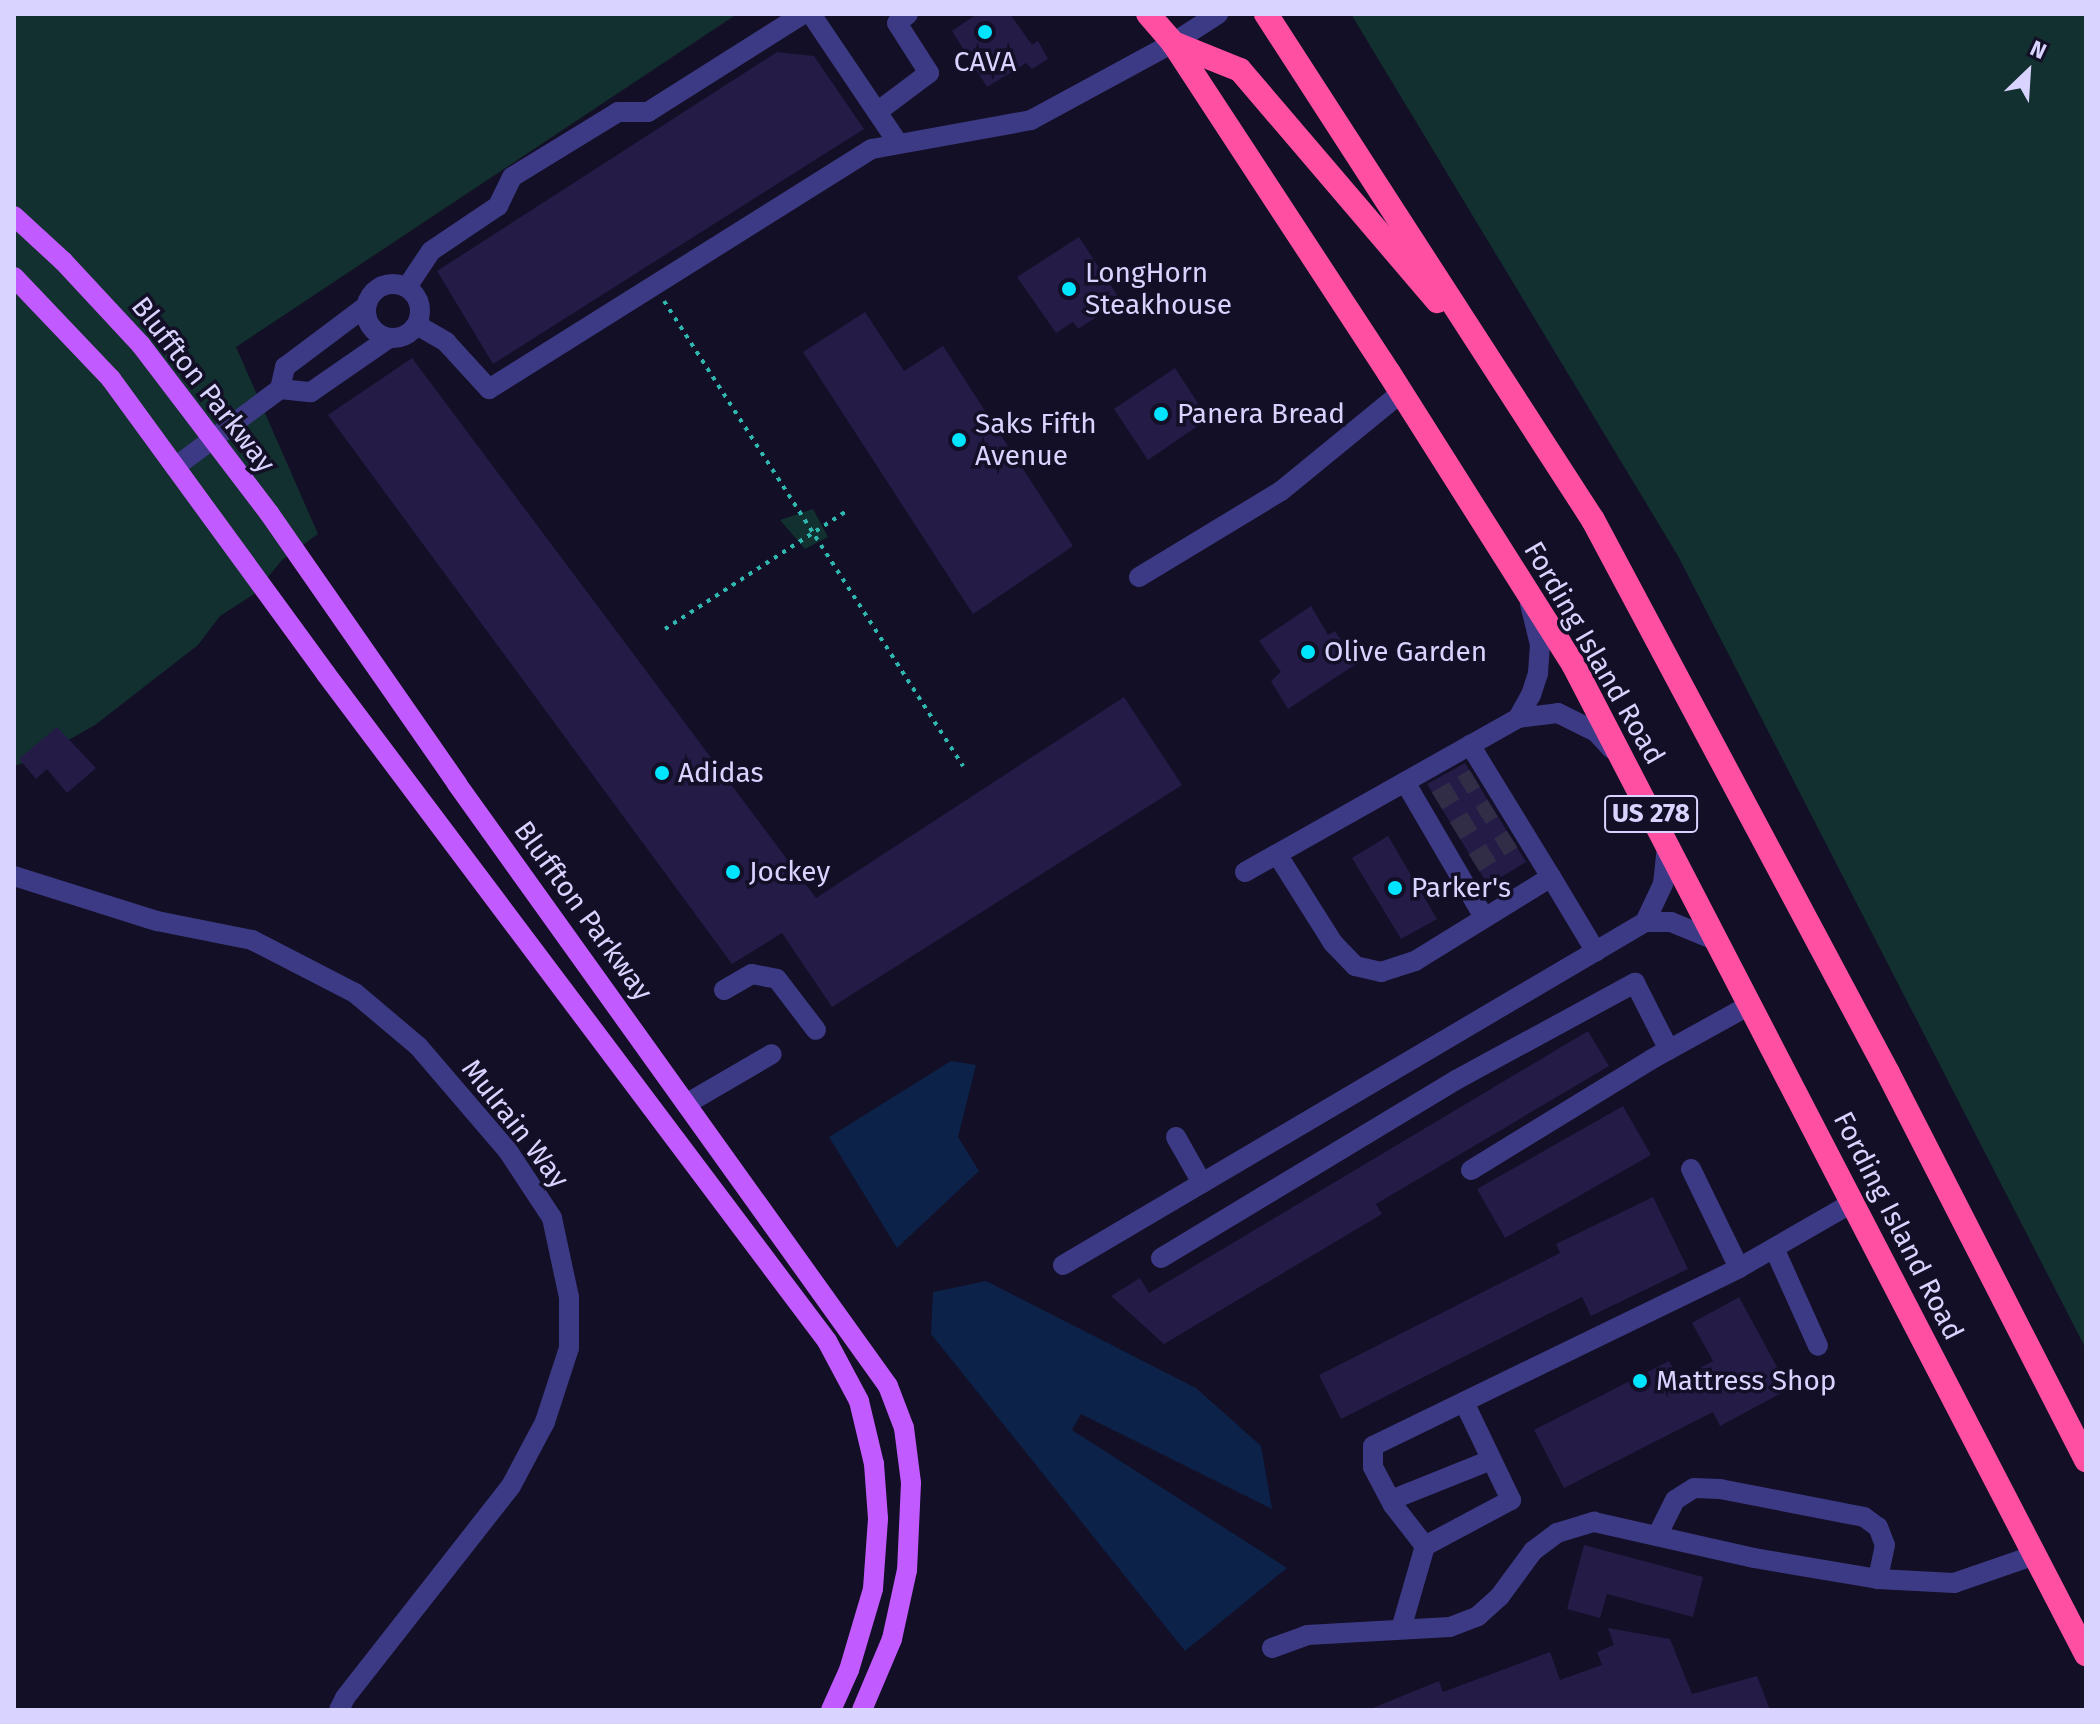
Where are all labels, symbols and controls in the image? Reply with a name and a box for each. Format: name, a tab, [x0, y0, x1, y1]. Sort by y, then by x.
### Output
marker: CAVA	[976, 23, 994, 41]
north arrow	[1988, 32, 2068, 112]
text: N	[2026, 34, 2051, 65]
place label: CAVA	[954, 45, 1016, 79]
place label: LongHorn Steakhouse	[1085, 256, 1232, 322]
marker: LongHorn Steakhouse	[1060, 280, 1078, 298]
street label: Bluffton Parkway	[124, 291, 282, 479]
place label: Panera Bread	[1177, 397, 1345, 431]
marker: Panera Bread	[1152, 405, 1170, 423]
place label: Saks Fifth Avenue	[975, 407, 1097, 473]
marker: Saks Fifth Avenue	[950, 431, 968, 449]
street label: Fording Island Road	[1516, 536, 1672, 770]
place label: Olive Garden	[1324, 635, 1487, 669]
marker: Olive Garden	[1299, 643, 1317, 661]
place label: Adidas	[678, 756, 763, 790]
marker: Adidas	[653, 764, 671, 782]
road number: US 278	[1603, 792, 1699, 836]
street label: Bluffton Parkway	[507, 815, 659, 1007]
place label: Jockey	[749, 855, 830, 889]
marker: Jockey	[724, 863, 742, 881]
place label: Parker's	[1411, 871, 1511, 905]
marker: Parker's	[1386, 879, 1404, 897]
street label: Mulrain Way	[454, 1053, 576, 1195]
street label: Fording Island Road	[1826, 1106, 1970, 1346]
place label: Mattress Shop	[1656, 1364, 1836, 1398]
marker: Mattress Shop	[1631, 1372, 1649, 1390]

